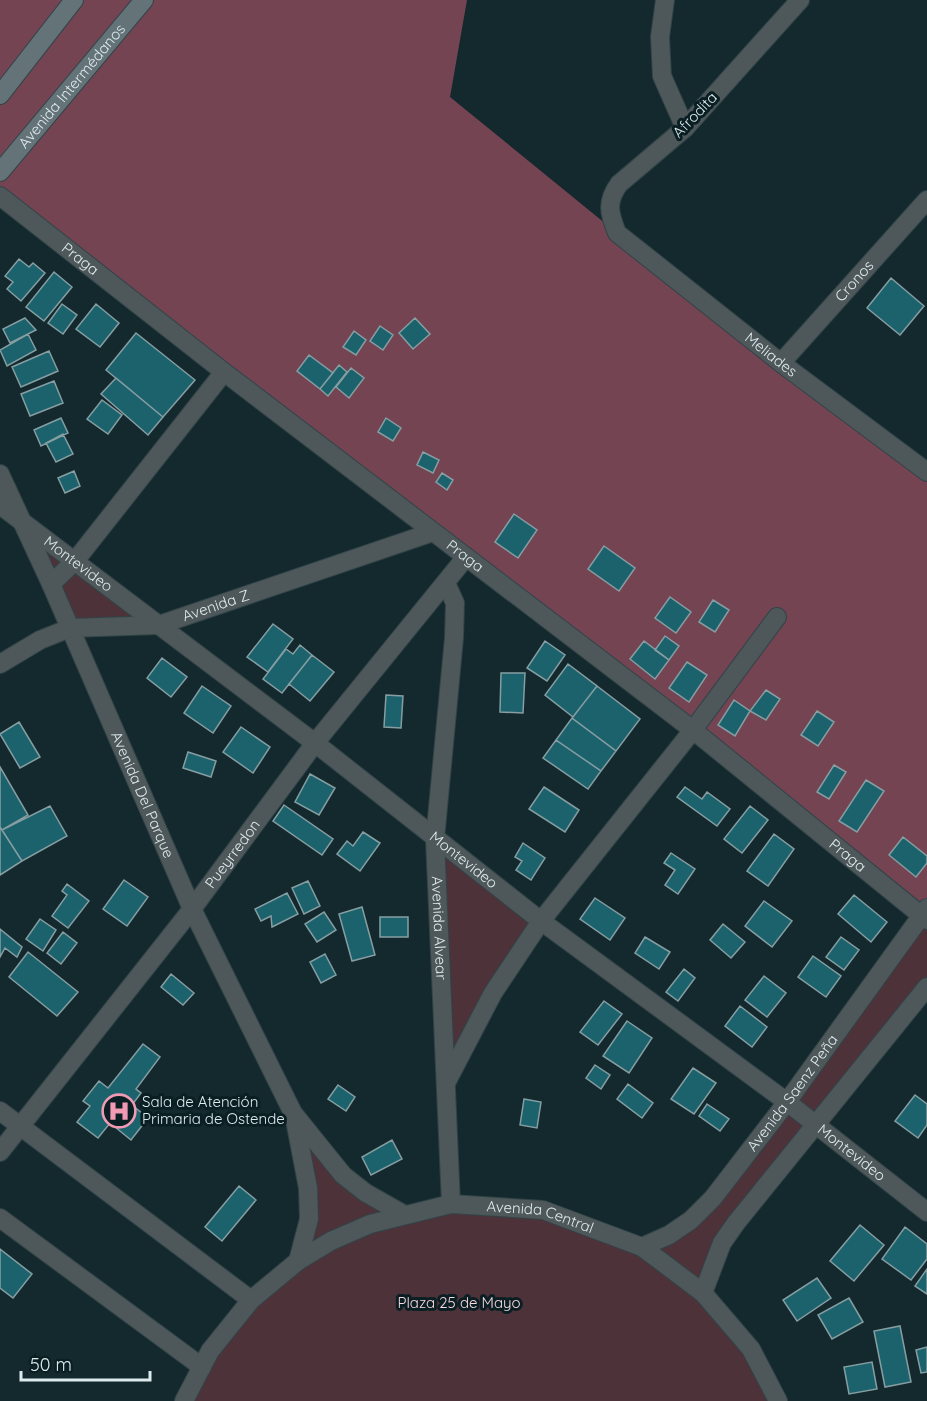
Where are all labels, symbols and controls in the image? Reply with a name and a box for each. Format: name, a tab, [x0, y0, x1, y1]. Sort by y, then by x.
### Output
street label: Avenida Intermédanos	[14, 20, 129, 152]
street label: Afrodita	[668, 88, 721, 141]
street label: Praga	[58, 238, 103, 279]
street label: Cronos	[831, 256, 877, 305]
street label: Meliades	[741, 328, 801, 381]
street label: Montevideo	[40, 532, 117, 596]
street label: Praga	[443, 535, 488, 576]
street label: Avenida Z	[180, 585, 252, 625]
street label: Avenida Del Parque	[107, 728, 179, 861]
street label: Pueyrredon	[201, 816, 264, 892]
street label: Montevideo	[426, 827, 502, 892]
street label: Praga	[826, 834, 870, 876]
street label: Avenida Alvear	[428, 876, 451, 981]
street label: Avenida Saenz Peña	[742, 1031, 842, 1155]
place label: Sala de Atención Primaria de Ostende	[142, 1092, 285, 1128]
hospital icon: Sala de Atención Primaria de Ostende	[101, 1093, 137, 1129]
street label: Montevideo	[814, 1120, 890, 1185]
street label: Avenida Central	[486, 1196, 597, 1237]
park label: Plaza 25 de Mayo	[397, 1293, 521, 1312]
scale bar	[21, 1344, 150, 1382]
text: 50 m	[30, 1353, 72, 1376]

